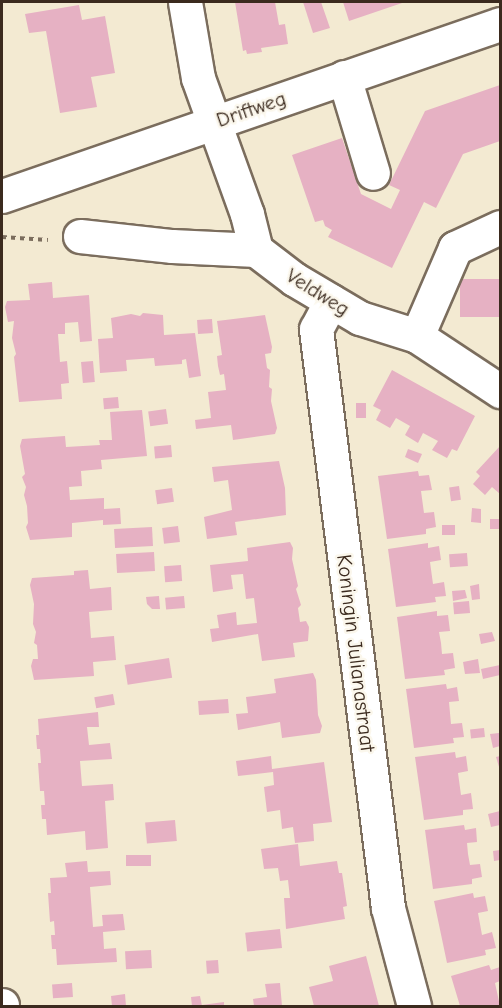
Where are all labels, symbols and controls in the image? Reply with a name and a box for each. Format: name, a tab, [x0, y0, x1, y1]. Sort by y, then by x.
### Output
street label: Driftweg	[213, 85, 289, 133]
street label: Veldweg	[282, 263, 354, 321]
street label: Koningin Julianastraat	[331, 553, 381, 753]

